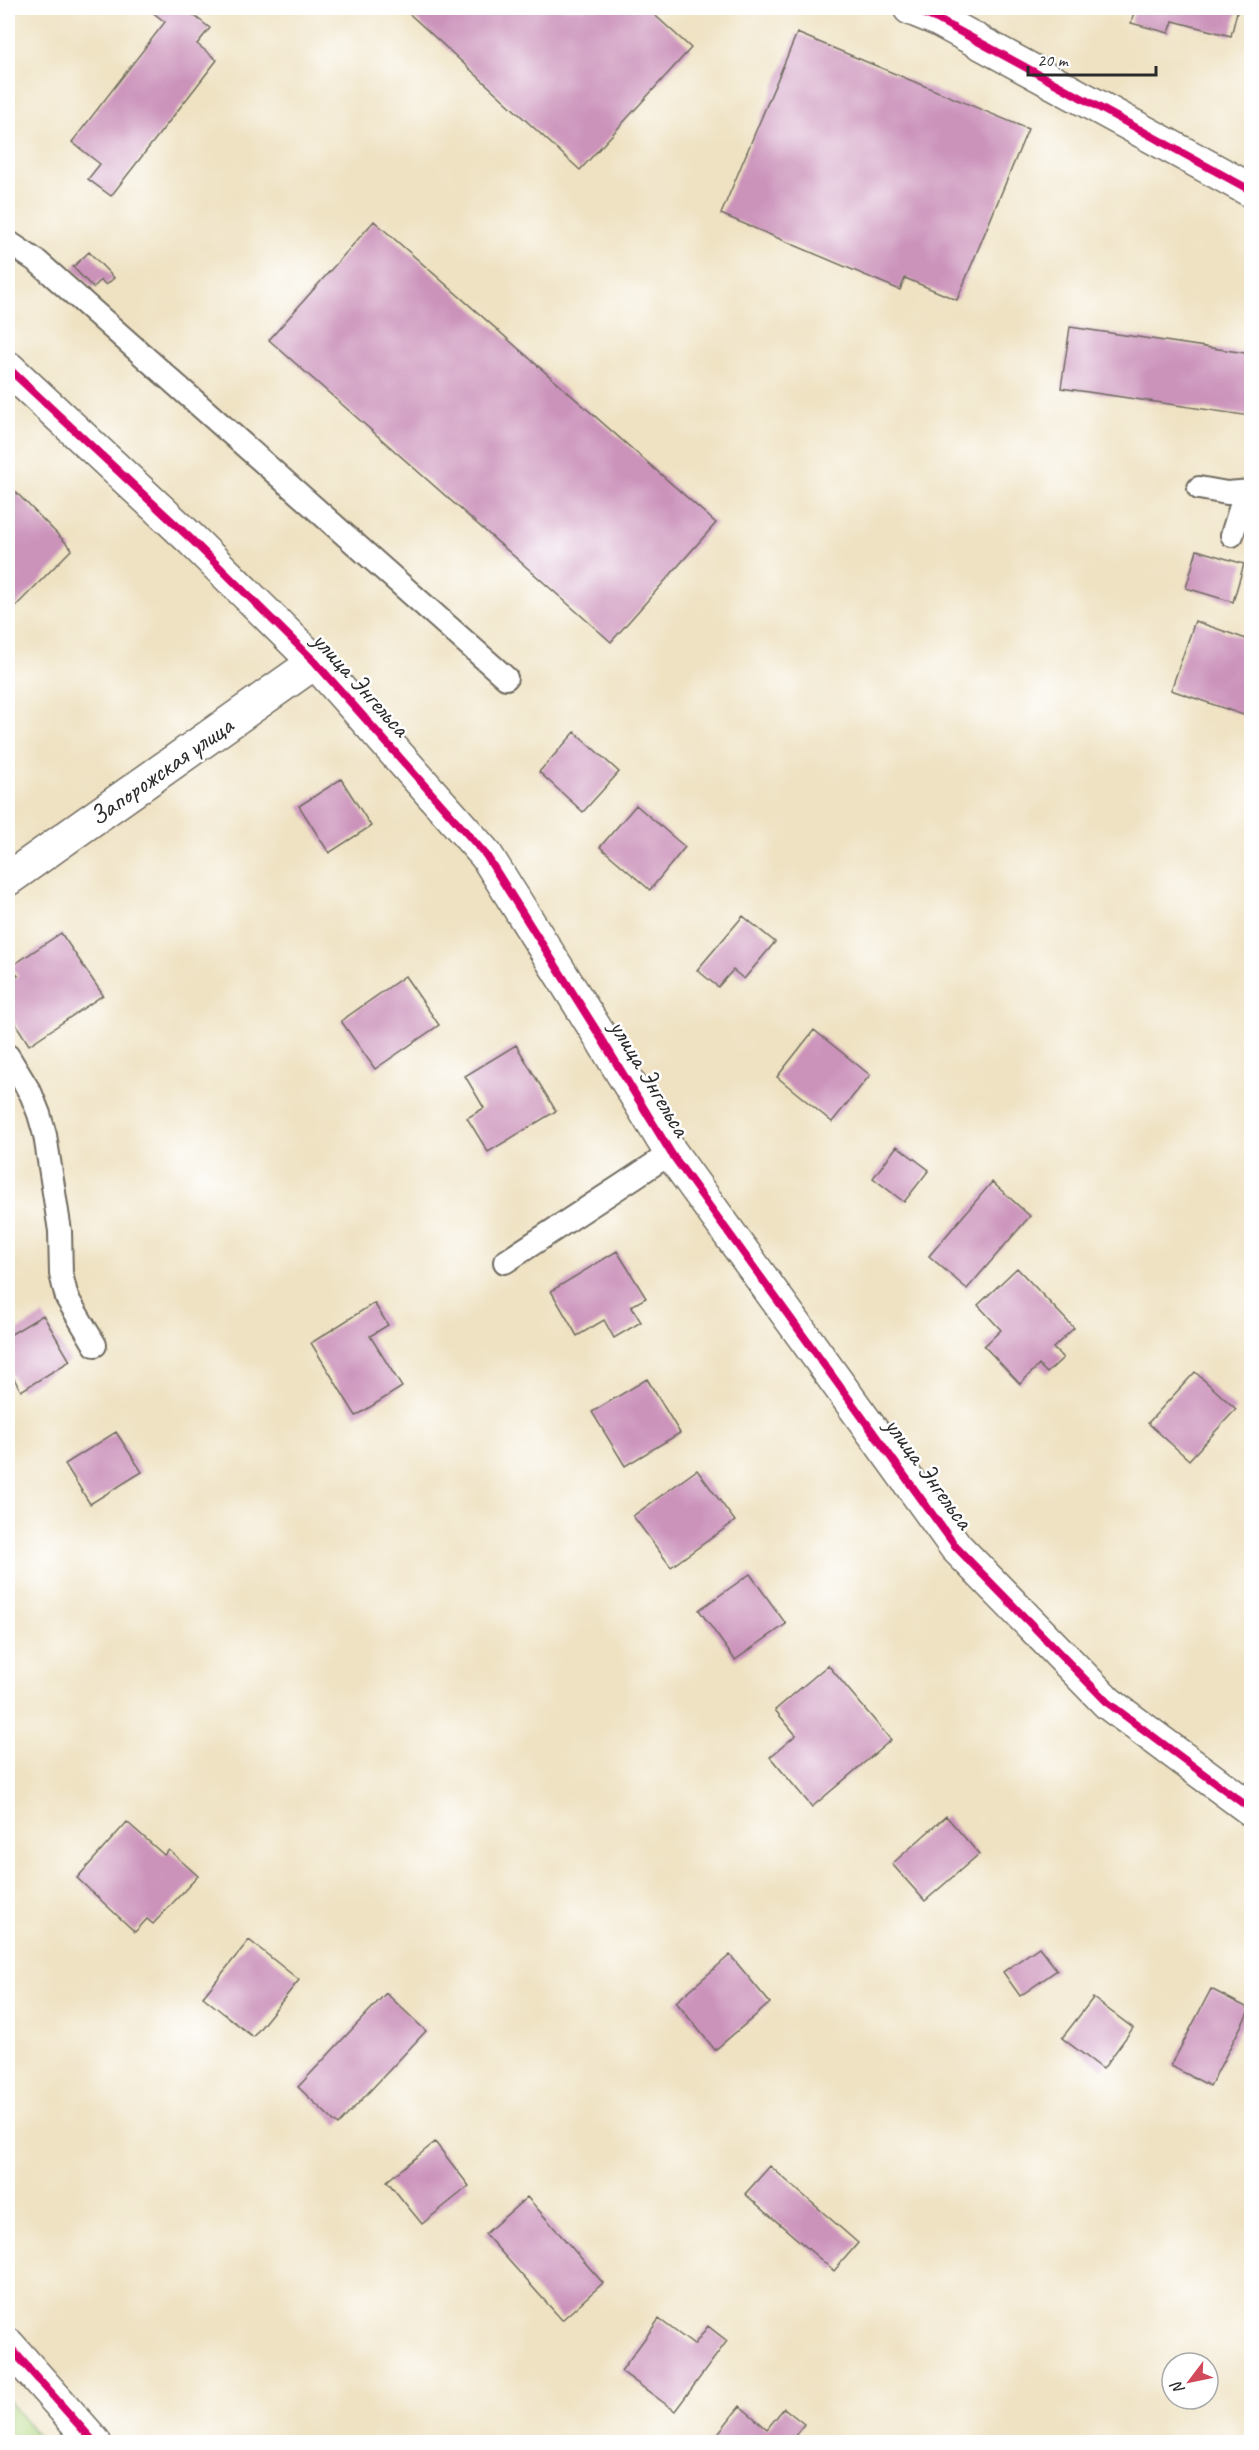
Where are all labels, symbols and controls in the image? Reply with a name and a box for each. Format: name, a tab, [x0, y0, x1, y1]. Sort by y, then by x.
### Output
scale bar	[1028, 39, 1156, 77]
text: 20 m	[1037, 49, 1070, 71]
street label: улица Энгельса	[304, 623, 418, 745]
street label: Запорожская улица	[83, 708, 241, 833]
street label: улица Энгельса	[601, 1012, 699, 1144]
street label: улица Энгельса	[876, 1409, 982, 1537]
north arrow	[1160, 2351, 1220, 2411]
text: N	[1165, 2376, 1189, 2398]

